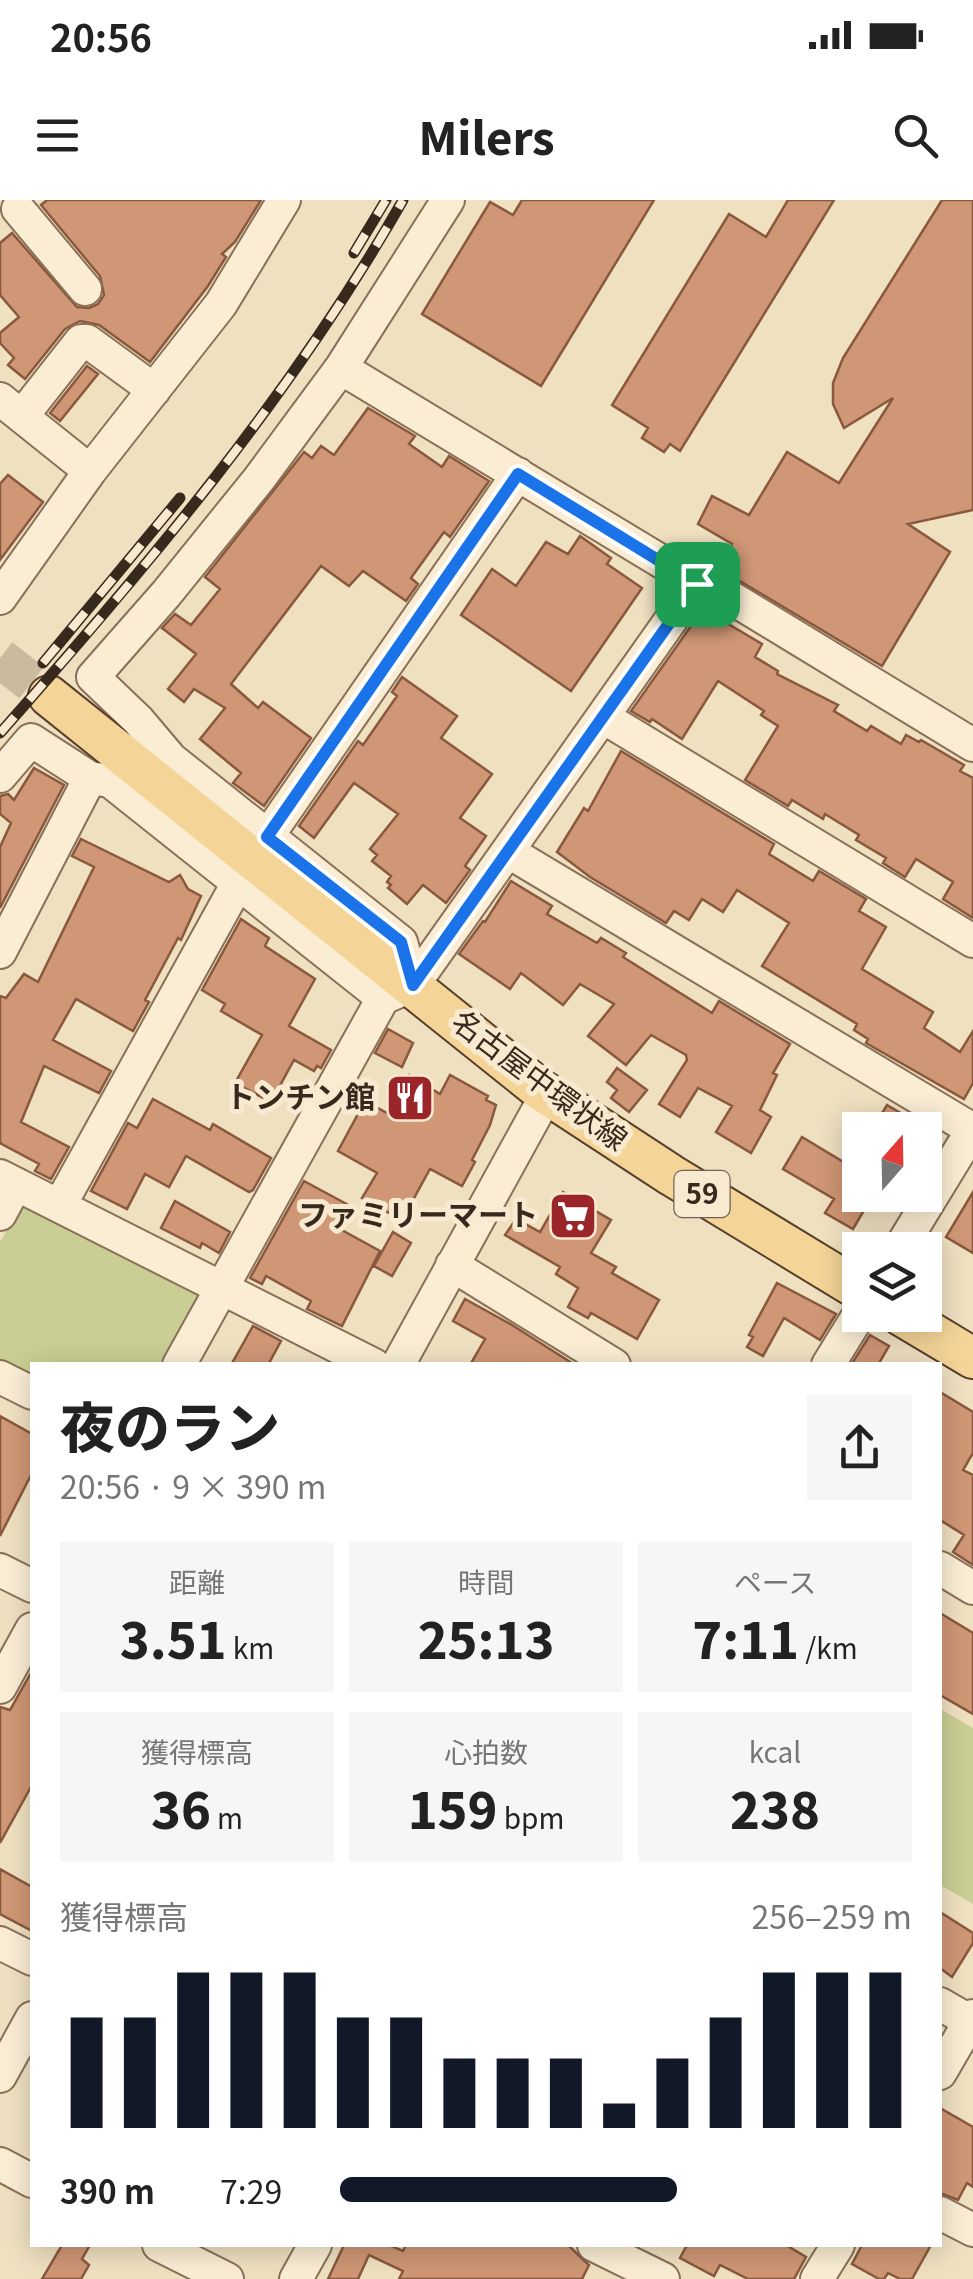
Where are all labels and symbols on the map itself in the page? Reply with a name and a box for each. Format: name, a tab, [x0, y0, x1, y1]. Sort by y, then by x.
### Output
pin	[655, 542, 740, 627]
street label: 名古屋中環状線	[444, 998, 638, 1159]
restaurant icon: トンチン館	[384, 1072, 436, 1124]
place label: トンチン館	[225, 1073, 375, 1117]
north arrow	[842, 1112, 942, 1212]
road number: 59	[674, 1171, 730, 1217]
supermarket icon: ファミリーマート	[547, 1190, 599, 1242]
place label: ファミリーマート	[298, 1191, 538, 1235]

